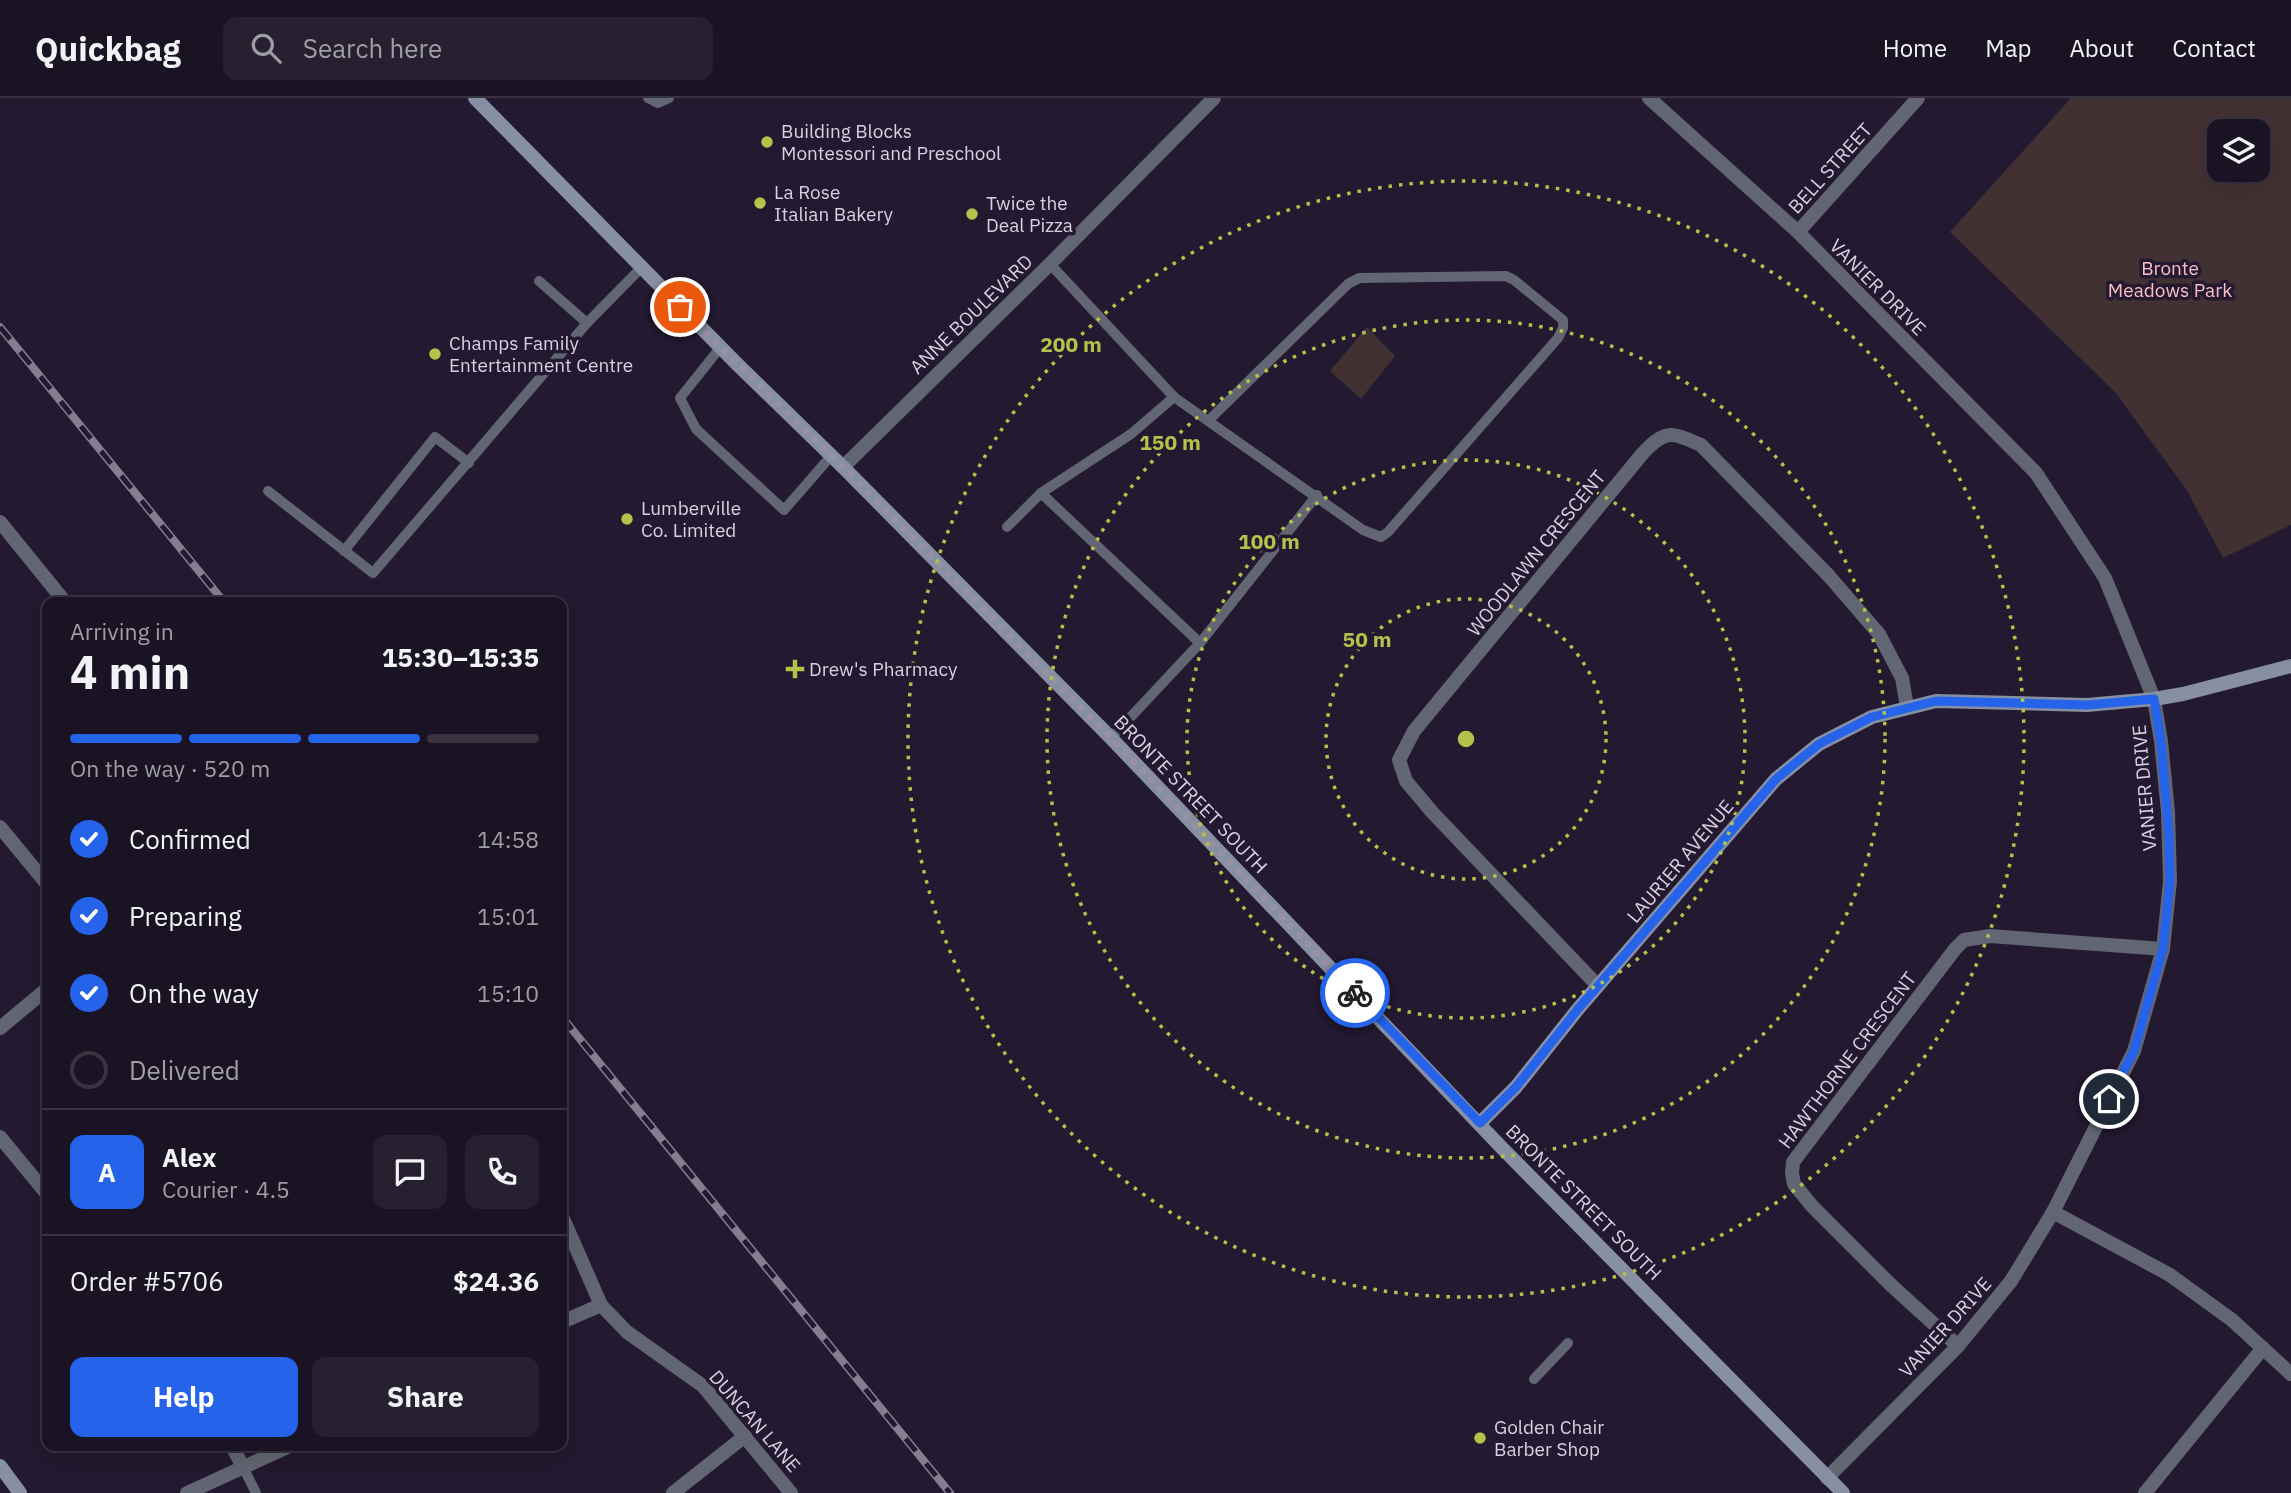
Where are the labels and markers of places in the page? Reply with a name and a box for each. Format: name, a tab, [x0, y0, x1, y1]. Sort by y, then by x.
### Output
place label: Building Blocks Montessori and Preschool	[781, 119, 1001, 165]
marker: Building Blocks Montessori and Preschool	[759, 134, 775, 150]
place label: La Rose Italian Bakery	[774, 180, 894, 226]
place label: Twice the Deal Pizza	[986, 191, 1073, 237]
marker: La Rose Italian Bakery	[752, 195, 768, 211]
marker: Twice the Deal Pizza	[964, 206, 980, 222]
pin	[650, 277, 710, 337]
place label: Champs Family Entertainment Centre	[449, 331, 633, 377]
marker: Champs Family Entertainment Centre	[427, 346, 443, 362]
place label: Lumberville Co. Limited	[641, 496, 741, 542]
marker: Lumberville Co. Limited	[619, 511, 635, 527]
place label: Drew's Pharmacy	[809, 657, 958, 681]
marker: Drew's Pharmacy	[787, 661, 803, 677]
centre of rings	[1454, 727, 1478, 751]
pin	[2079, 1069, 2139, 1129]
place label: Golden Chair Barber Shop	[1494, 1415, 1604, 1461]
marker: Golden Chair Barber Shop	[1472, 1430, 1488, 1446]

